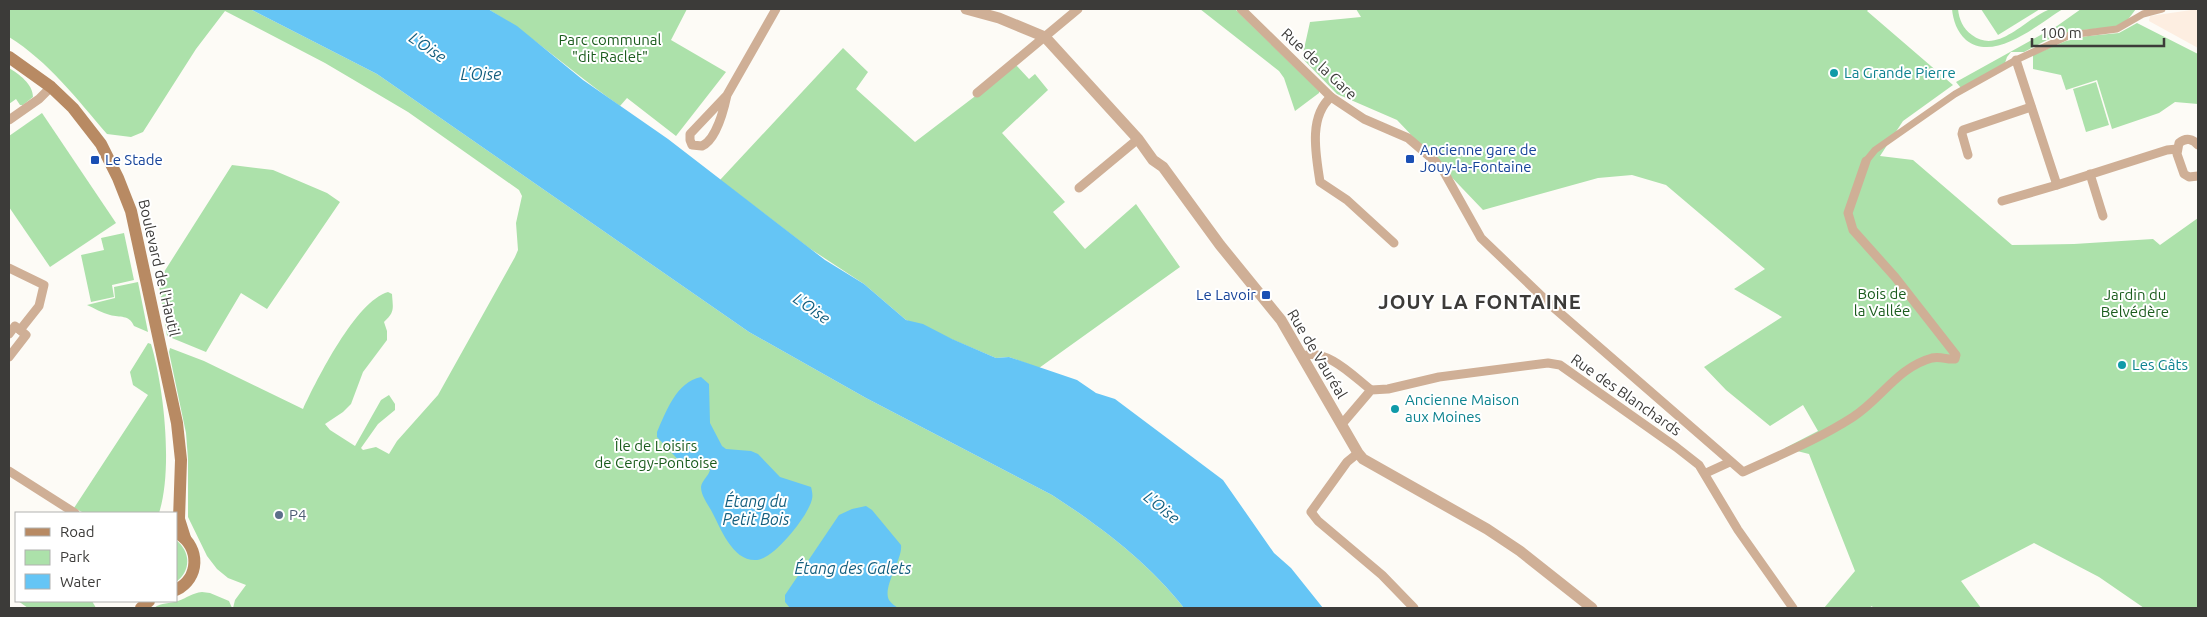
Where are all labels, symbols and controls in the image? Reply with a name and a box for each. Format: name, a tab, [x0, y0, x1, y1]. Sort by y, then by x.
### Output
scale bar	[2032, 15, 2164, 47]
street label: Rue de la Gare	[1278, 24, 1361, 103]
text: 100 m	[2040, 24, 2082, 41]
water label: L'Oise	[406, 28, 450, 66]
park label: Parc communal "dit Raclet"	[559, 31, 662, 65]
place label: La Grande Pierre	[1844, 64, 1956, 81]
water label: L’Oise	[461, 65, 501, 83]
marker: La Grande Pierre	[1828, 67, 1840, 79]
place label: Ancienne gare de Jouy-la-Fontaine	[1420, 141, 1537, 175]
place label: Le Stade	[105, 151, 163, 168]
marker: Ancienne gare de Jouy-la-Fontaine	[1404, 153, 1416, 165]
marker: Le Stade	[89, 154, 101, 166]
street label: Boulevard de l'Hautil	[135, 198, 184, 338]
park label: Bois de la Vallée	[1854, 285, 1910, 319]
place label: Le Lavoir	[1196, 286, 1256, 303]
park label: Jardin du Belvédère	[2101, 286, 2169, 320]
water label: L'Oise	[790, 289, 834, 327]
marker: Le Lavoir	[1260, 289, 1272, 301]
district label: JOUY LA FONTAINE	[1378, 290, 1582, 313]
street label: Rue de Vauréal	[1284, 306, 1351, 402]
street label: Rue des Blanchards	[1568, 350, 1685, 439]
place label: Les Gâts	[2132, 356, 2188, 373]
marker: Les Gâts	[2116, 359, 2128, 371]
place label: Ancienne Maison aux Moines	[1405, 391, 1519, 425]
marker: Ancienne Maison aux Moines	[1389, 403, 1401, 415]
park label: Île de Loisirs de Cergy-Pontoise	[594, 437, 718, 471]
water label: L'Oise	[1141, 487, 1183, 527]
water label: Étang du Petit Bois	[723, 490, 790, 528]
place label: P4	[289, 506, 306, 523]
marker: P4	[273, 509, 285, 521]
legend	[15, 512, 178, 602]
text: Road	[60, 523, 95, 540]
text: Park	[60, 548, 90, 565]
water label: Étang des Galets	[795, 557, 912, 577]
text: Water	[60, 573, 101, 590]

